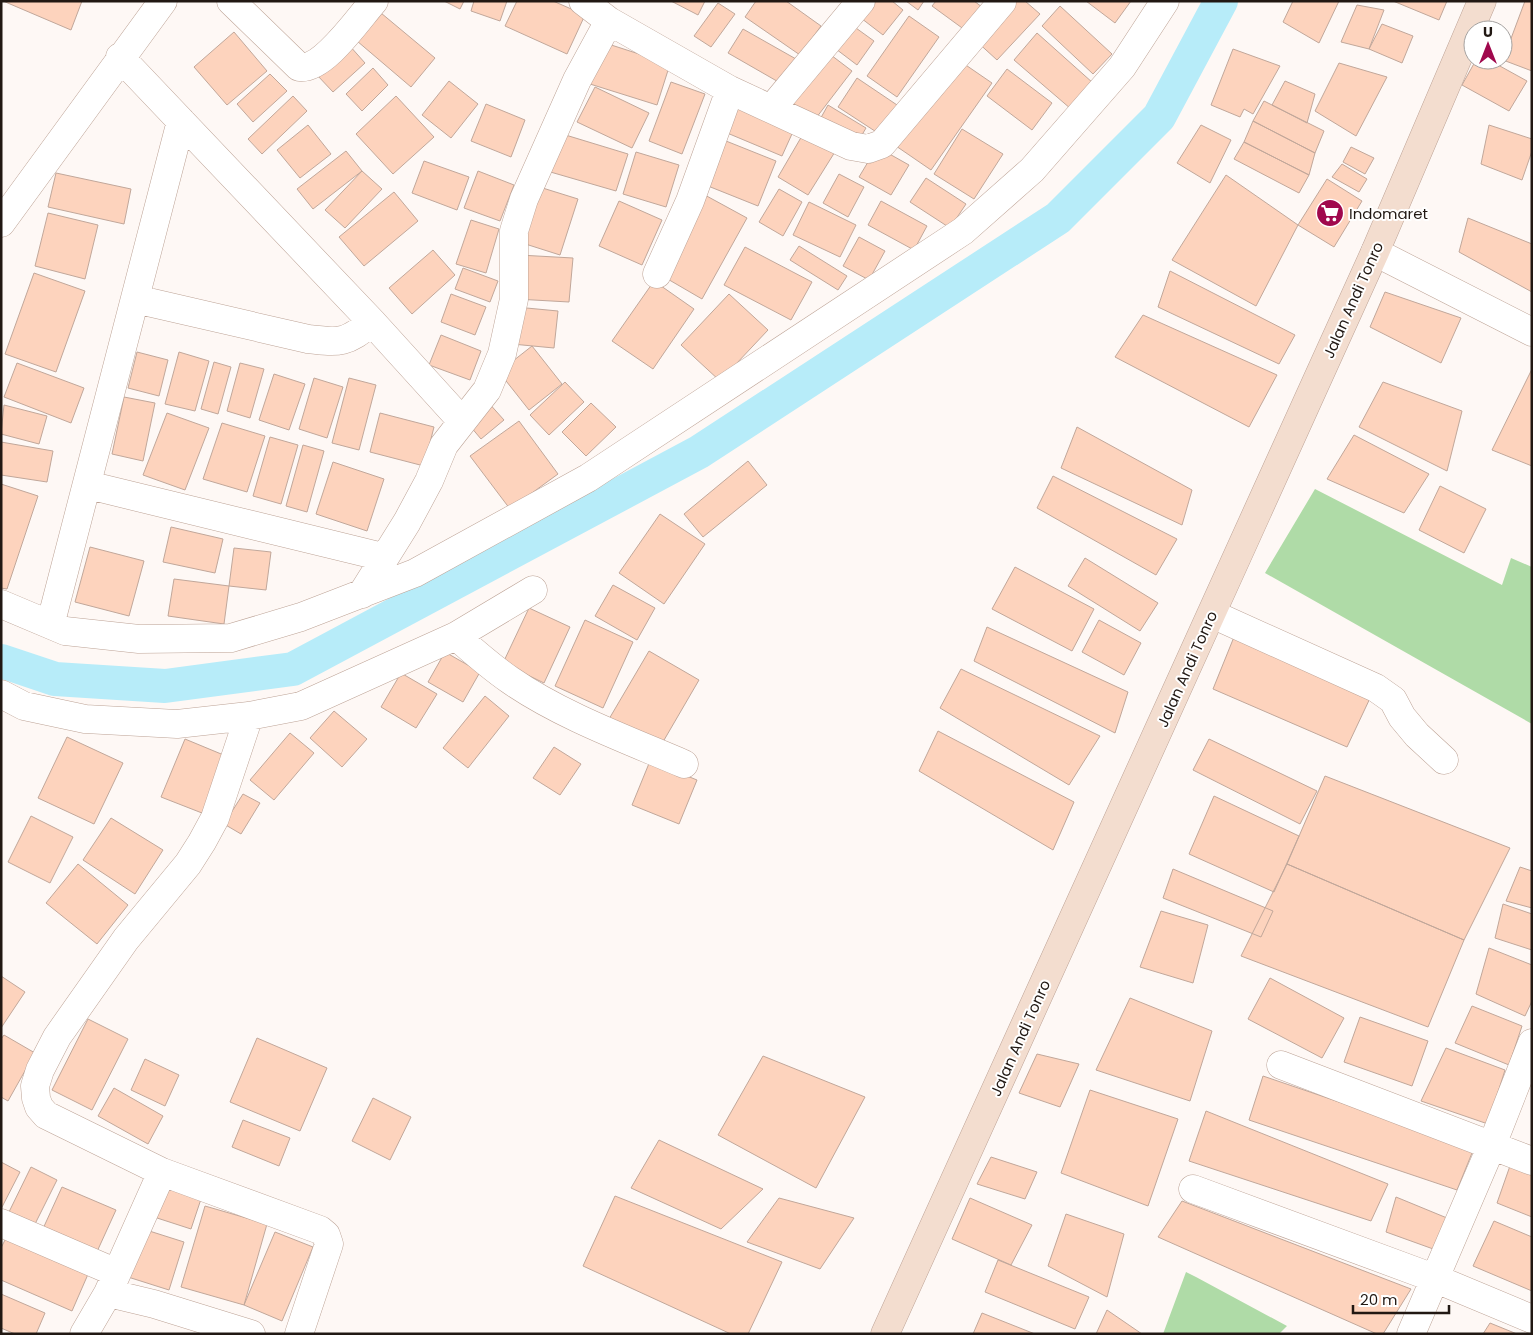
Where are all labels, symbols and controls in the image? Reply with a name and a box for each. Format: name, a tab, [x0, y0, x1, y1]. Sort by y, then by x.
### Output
north arrow	[1463, 20, 1513, 70]
text: U	[1483, 22, 1493, 42]
supermarket icon: Indomaret	[1315, 198, 1345, 228]
place label: Indomaret	[1349, 203, 1428, 224]
street label: Jalan Andi Tonro	[1318, 238, 1388, 362]
street label: Jalan Andi Tonro	[1152, 607, 1222, 731]
street label: Jalan Andi Tonro	[985, 976, 1055, 1100]
scale bar	[1353, 1282, 1449, 1314]
text: 20 m	[1360, 1289, 1398, 1310]

